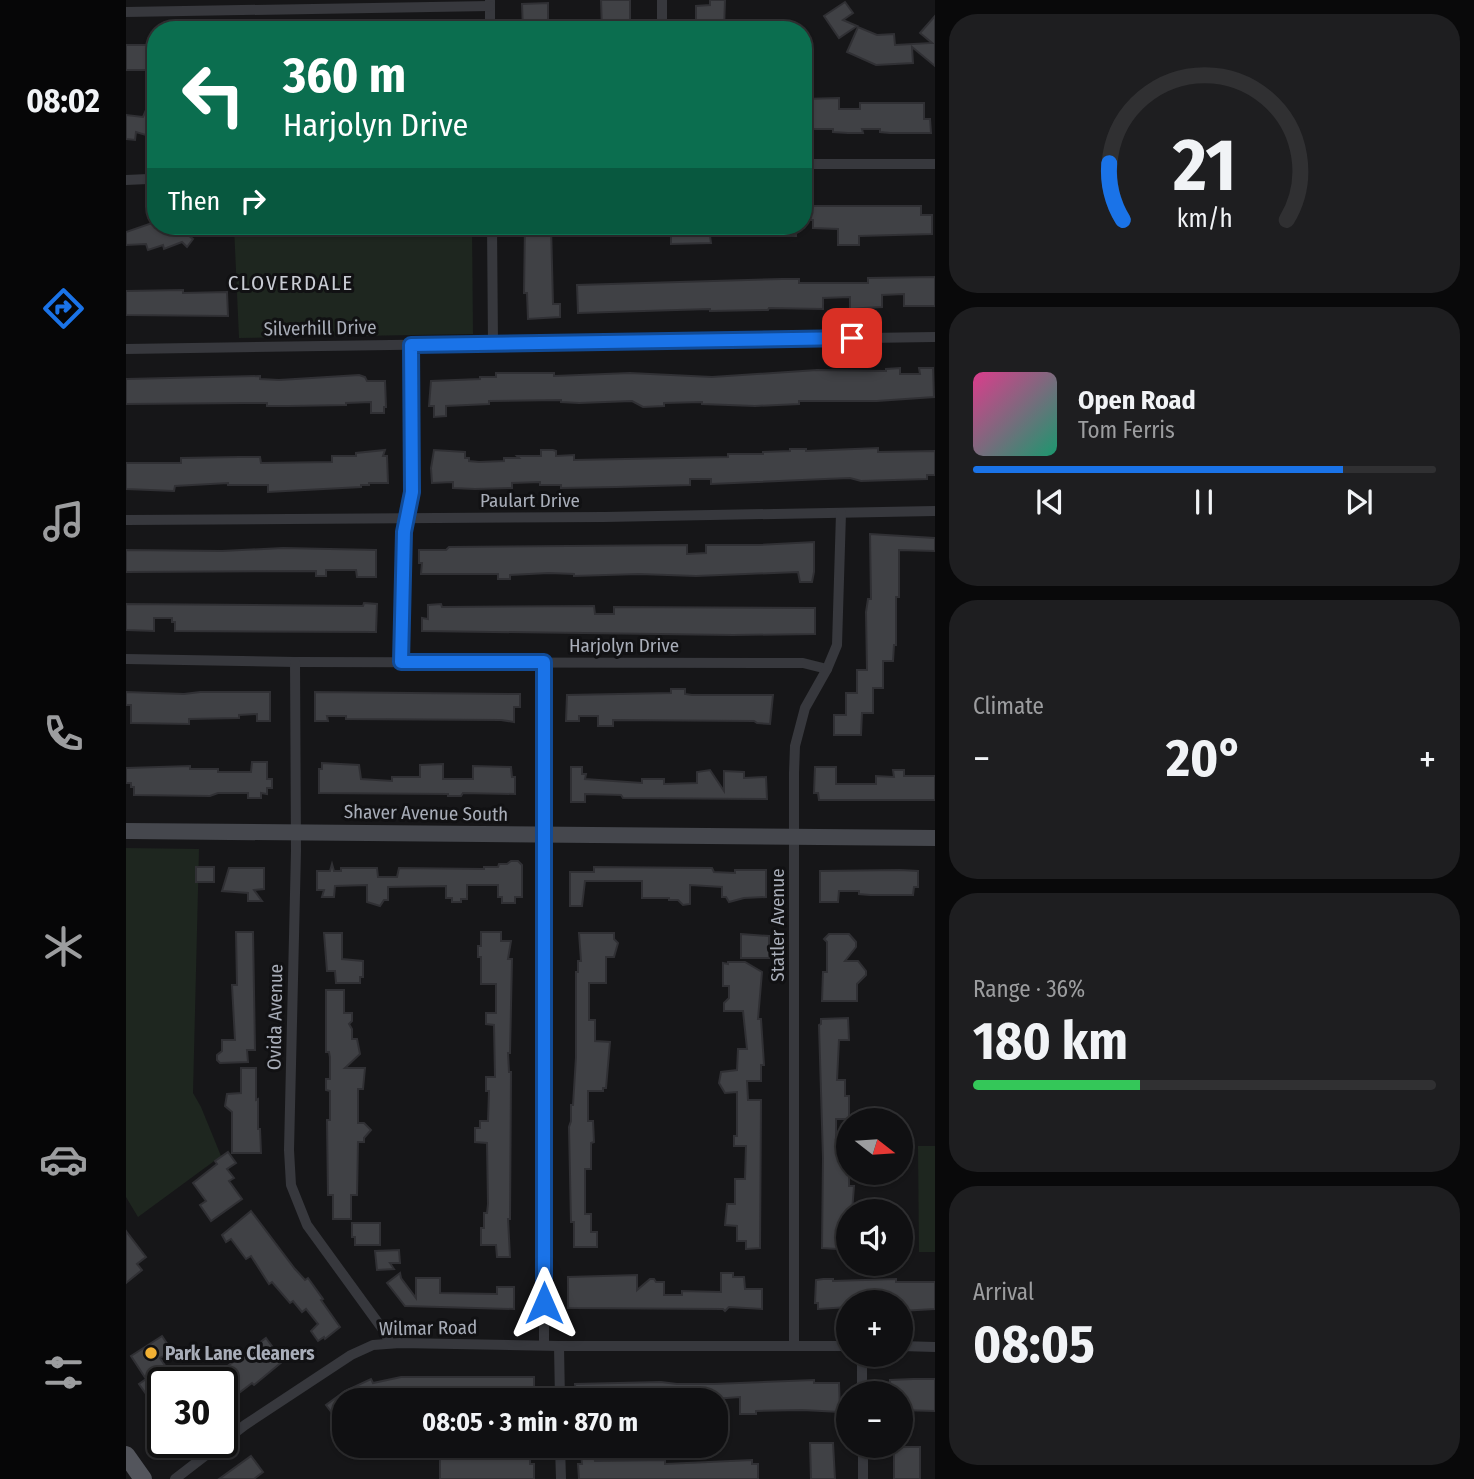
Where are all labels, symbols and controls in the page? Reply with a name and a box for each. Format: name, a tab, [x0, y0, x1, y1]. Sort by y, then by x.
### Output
text: 360 m	[283, 46, 406, 105]
icon: left	[168, 49, 259, 140]
text: 08:02	[26, 82, 100, 120]
text: Harjolyn Drive	[283, 106, 468, 144]
text: 21	[1172, 122, 1236, 209]
icon: right	[234, 182, 272, 220]
text: Then	[168, 186, 220, 217]
text: km/h	[1177, 203, 1232, 233]
district label: CLOVERDALE	[228, 270, 354, 296]
icon: directions	[39, 284, 88, 333]
pin	[822, 308, 882, 368]
street label: Silverhill Drive	[263, 316, 377, 340]
icon: arrive	[833, 319, 871, 357]
text: Open Road	[1078, 385, 1196, 416]
text: Tom Ferris	[1078, 416, 1175, 444]
icon: previous	[1031, 483, 1069, 521]
icon: pause	[1185, 483, 1223, 521]
icon: next	[1340, 483, 1378, 521]
street label: Paulart Drive	[480, 489, 580, 512]
icon: music	[39, 497, 88, 546]
street label: Harjolyn Drive	[569, 634, 679, 657]
text: Climate	[973, 692, 1044, 720]
icon: phone	[39, 709, 88, 758]
text: 20°	[1166, 727, 1243, 790]
text: −	[973, 736, 990, 782]
text: +	[1419, 736, 1436, 782]
street label: Shaver Avenue South	[344, 800, 508, 826]
street label: Statler Avenue	[766, 868, 789, 982]
icon: climate	[39, 922, 88, 971]
street label: Ovida Avenue	[263, 964, 287, 1070]
text: Range · 36%	[973, 975, 1085, 1003]
text: 180 km	[973, 1010, 1128, 1073]
north arrow	[836, 1108, 914, 1185]
map controls	[836, 1108, 913, 1458]
icon: car	[39, 1135, 88, 1184]
button: sound	[836, 1199, 913, 1276]
position arrow	[507, 1266, 581, 1340]
text: Arrival	[973, 1278, 1034, 1306]
button: +	[836, 1290, 913, 1367]
text: 08:05	[973, 1313, 1095, 1376]
street label: Wilmar Road	[379, 1316, 477, 1340]
place label: Park Lane Cleaners	[165, 1342, 315, 1365]
marker: Park Lane Cleaners	[143, 1345, 159, 1361]
icon: filters	[39, 1348, 88, 1397]
speed limit sign: 30	[147, 1367, 238, 1458]
button: −	[836, 1381, 913, 1458]
text: 08:05 · 3 min · 870 m	[422, 1407, 638, 1438]

